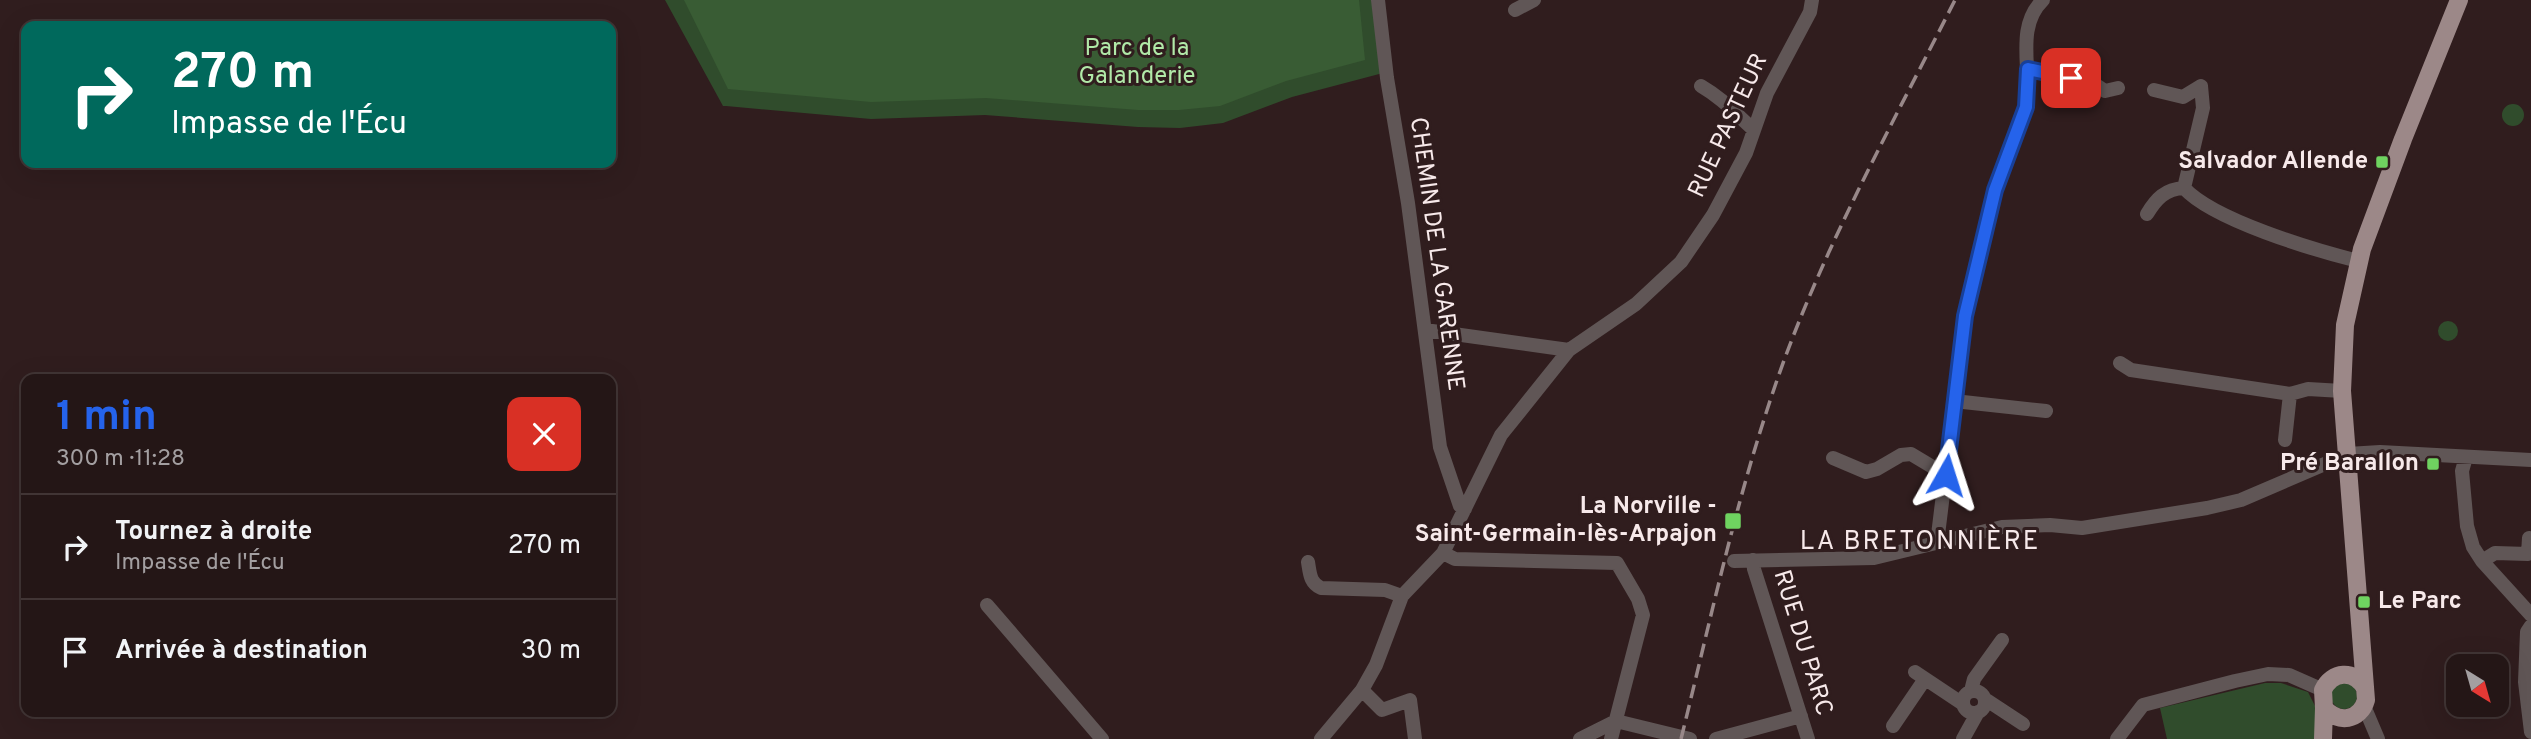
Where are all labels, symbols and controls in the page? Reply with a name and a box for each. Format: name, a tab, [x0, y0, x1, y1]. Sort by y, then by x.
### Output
park label: Parc de la Galanderie	[1078, 34, 1196, 92]
text: 270 m	[171, 44, 314, 106]
pin	[2041, 48, 2101, 108]
icon: right	[56, 49, 147, 140]
street label: RUE PASTEUR	[1683, 49, 1775, 203]
icon: arrive	[2052, 59, 2090, 97]
text: Impasse de l'Écu	[171, 105, 407, 145]
street label: CHEMIN DE LA GARENNE	[1402, 115, 1470, 393]
place label: Salvador Allende	[2178, 147, 2368, 177]
marker: Salvador Allende	[2374, 154, 2390, 170]
text: 1 min	[56, 392, 157, 445]
button: close	[507, 397, 581, 471]
position arrow	[1909, 438, 1983, 512]
text: 300 m · 11:28	[56, 445, 185, 474]
place label: Pré Barallon	[2280, 449, 2419, 479]
marker: Pré Barallon	[2425, 456, 2441, 472]
place label: La Norville - Saint-Germain-lès-Arpajon	[1415, 492, 1717, 550]
marker: La Norville - Saint-Germain-lès-Arpajon	[1723, 511, 1743, 531]
text: Tournez à droite	[115, 516, 312, 549]
district label: LA BRETONNIÈRE	[1800, 524, 2040, 559]
icon: right	[56, 528, 94, 566]
text: 270 m	[508, 530, 581, 563]
text: Impasse de l'Écu	[115, 549, 285, 578]
street label: RUE DU PARC	[1766, 567, 1838, 719]
place label: Le Parc	[2378, 587, 2462, 617]
marker: Le Parc	[2356, 594, 2372, 610]
icon: arrive	[56, 633, 94, 671]
text: Arrivée à destination	[115, 635, 368, 668]
text: 30 m	[521, 635, 581, 668]
north arrow	[2446, 654, 2510, 718]
map controls	[2446, 654, 2509, 717]

